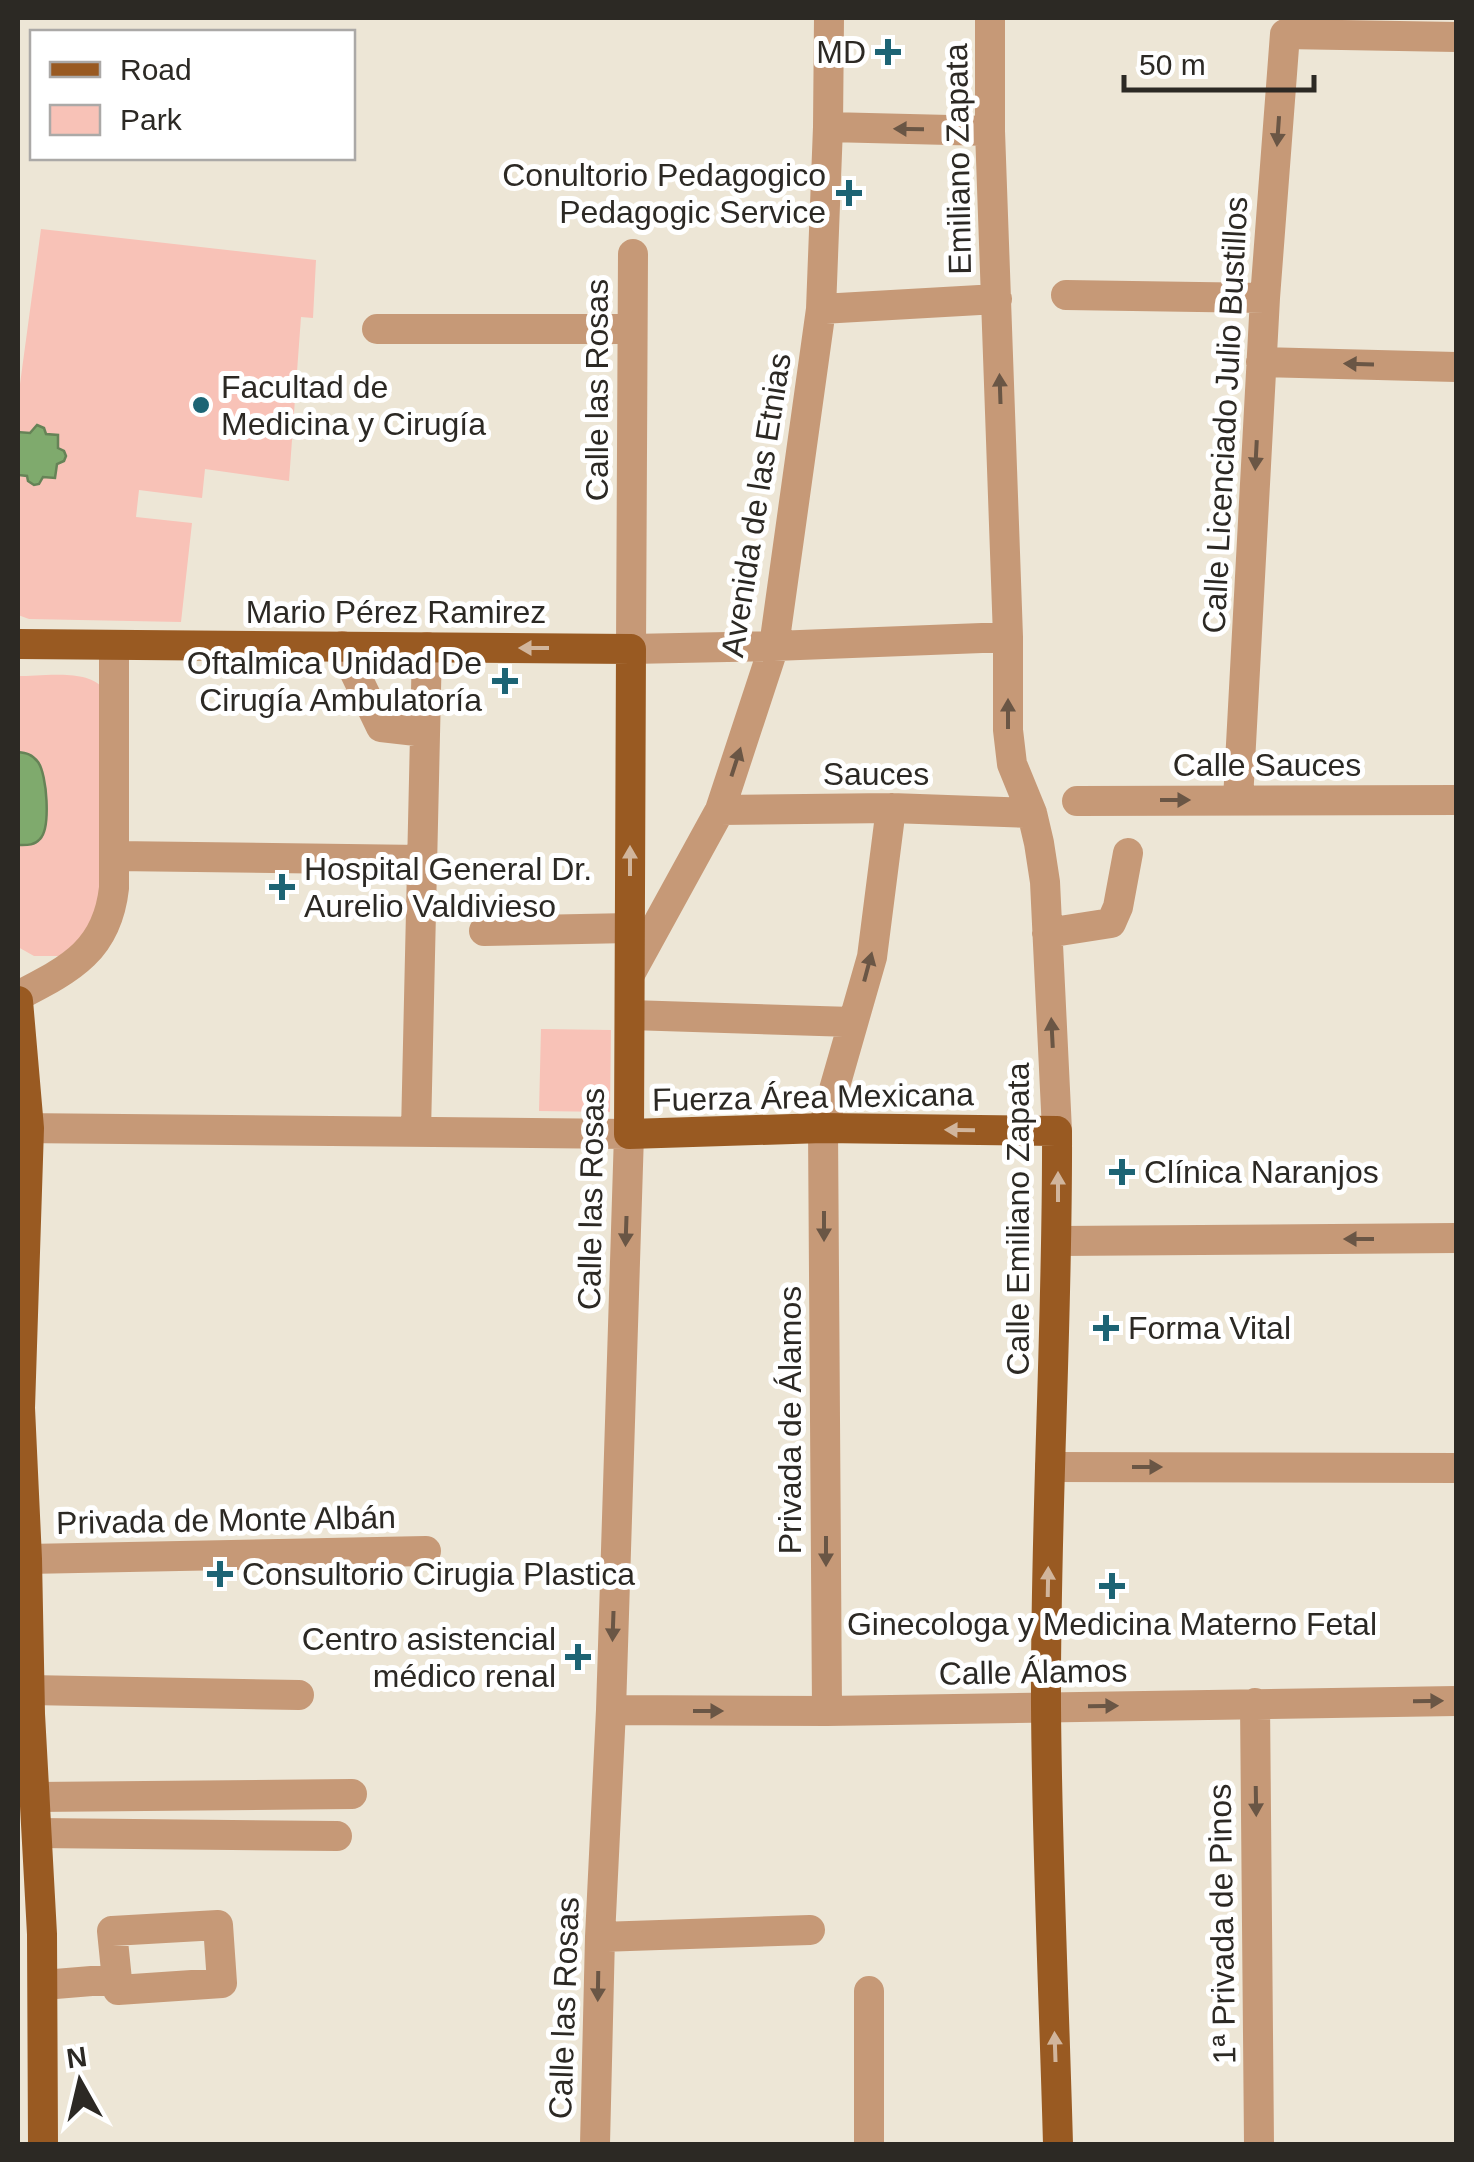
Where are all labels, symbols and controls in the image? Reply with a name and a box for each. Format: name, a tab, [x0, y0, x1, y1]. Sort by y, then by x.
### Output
legend	[30, 30, 355, 160]
scale bar	[1124, 30, 1314, 92]
place label: MD	[816, 34, 866, 70]
marker: MD	[875, 39, 901, 65]
street label: Emiliano Zapata	[938, 43, 978, 275]
text: 50 m	[1139, 48, 1206, 81]
text: Road	[120, 53, 192, 86]
text: Park	[120, 103, 183, 136]
one-way arrow	[1270, 116, 1286, 148]
one-way arrow	[893, 121, 925, 137]
place label: Conultorio Pedagogico Pedagogic Service	[502, 157, 826, 230]
marker: Conultorio Pedagogico Pedagogic Service	[836, 180, 862, 206]
street label: Calle Licenciado Julio Bustillos	[1196, 196, 1254, 634]
street label: Calle las Rosas	[579, 279, 615, 501]
street label: Avenida de las Etnias	[714, 350, 798, 660]
one-way arrow	[1343, 356, 1375, 372]
place label: Facultad de Medicina y Cirugía	[221, 369, 486, 442]
one-way arrow	[991, 373, 1007, 405]
marker: Facultad de Medicina y Cirugía	[190, 394, 212, 416]
one-way arrow	[1248, 440, 1264, 472]
street label: Mario Pérez Ramirez	[246, 594, 546, 630]
one-way arrow	[517, 640, 549, 656]
place label: Oftalmica Unidad De Cirugía Ambulatoría	[187, 645, 482, 718]
marker: Oftalmica Unidad De Cirugía Ambulatoría	[492, 668, 518, 694]
one-way arrow	[1000, 698, 1016, 730]
one-way arrow	[729, 746, 744, 776]
street label: Calle Sauces	[1173, 747, 1361, 783]
street label: Sauces	[823, 756, 929, 792]
one-way arrow	[1159, 792, 1191, 808]
one-way arrow	[623, 845, 639, 877]
place label: Hospital General Dr. Aurelio Valdivieso	[304, 851, 592, 924]
marker: Hospital General Dr. Aurelio Valdivieso	[269, 874, 295, 900]
one-way arrow	[861, 951, 877, 982]
one-way arrow	[1044, 1017, 1060, 1049]
street label: Calle Emiliano Zapata	[1000, 1062, 1036, 1376]
street label: Fuerza Área Mexicana	[652, 1076, 974, 1118]
street label: Calle las Rosas	[571, 1088, 611, 1310]
one-way arrow	[944, 1122, 976, 1138]
place label: Clínica Naranjos	[1144, 1154, 1379, 1190]
marker: Clínica Naranjos	[1109, 1159, 1135, 1185]
one-way arrow	[1050, 1171, 1066, 1203]
one-way arrow	[816, 1210, 832, 1242]
one-way arrow	[618, 1216, 634, 1248]
one-way arrow	[1343, 1231, 1375, 1247]
street label: Privada de Álamos	[772, 1286, 808, 1554]
place label: Forma Vital	[1128, 1310, 1291, 1346]
marker: Forma Vital	[1093, 1315, 1119, 1341]
one-way arrow	[1132, 1459, 1164, 1475]
street label: Privada de Monte Albán	[56, 1499, 396, 1541]
one-way arrow	[818, 1535, 834, 1567]
place label: Consultorio Cirugia Plastica	[242, 1556, 635, 1592]
marker: Consultorio Cirugia Plastica	[207, 1561, 233, 1587]
one-way arrow	[1040, 1566, 1056, 1598]
marker: Ginecologa y Medicina Materno Fetal	[1099, 1573, 1125, 1599]
place label: Ginecologa y Medicina Materno Fetal	[847, 1606, 1377, 1642]
one-way arrow	[605, 1611, 621, 1643]
place label: Centro asistencial médico renal	[302, 1621, 556, 1694]
marker: Centro asistencial médico renal	[565, 1644, 591, 1670]
street label: Calle Álamos	[938, 1652, 1128, 1692]
one-way arrow	[1412, 1693, 1444, 1709]
one-way arrow	[1088, 1697, 1120, 1713]
one-way arrow	[693, 1703, 725, 1719]
street label: 1ª Privada de Pinos	[1202, 1783, 1242, 2065]
one-way arrow	[1248, 1785, 1264, 1817]
street label: Calle las Rosas	[542, 1896, 586, 2120]
one-way arrow	[590, 1970, 606, 2002]
one-way arrow	[1047, 2031, 1063, 2063]
north arrow	[30, 2032, 130, 2132]
text: N	[64, 2041, 89, 2074]

